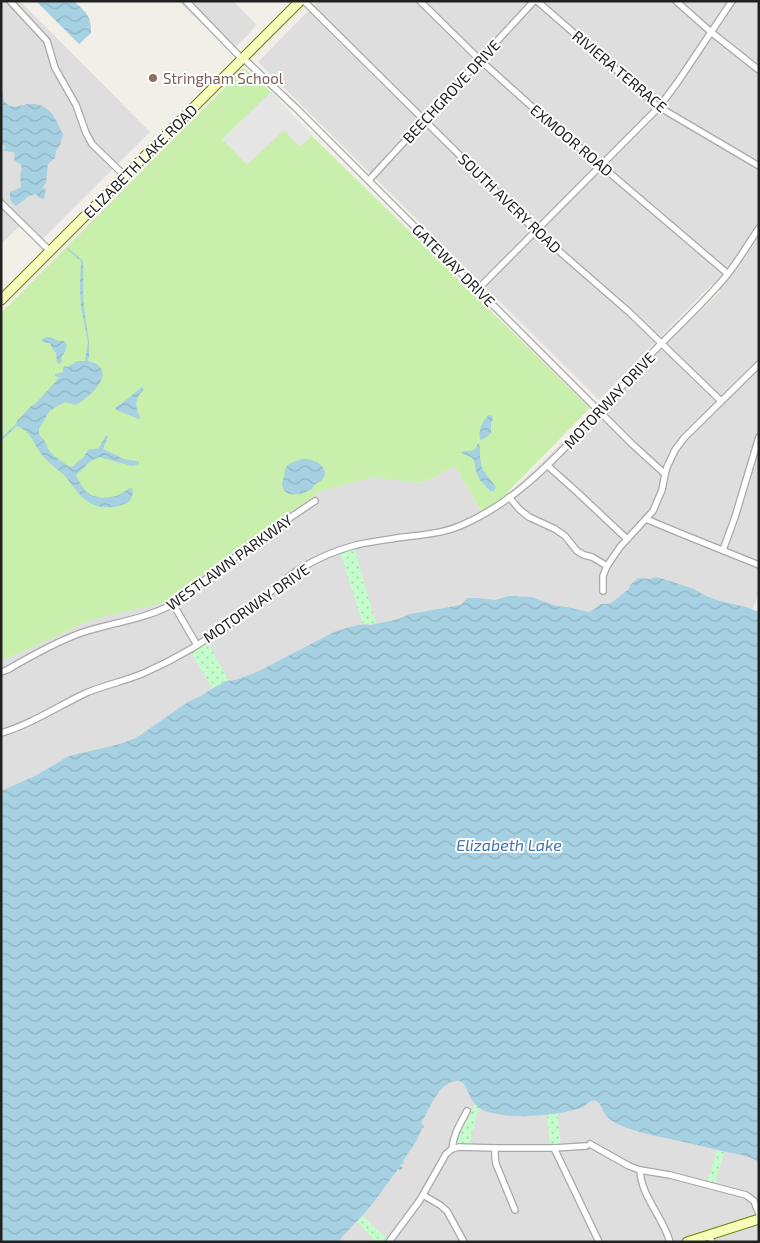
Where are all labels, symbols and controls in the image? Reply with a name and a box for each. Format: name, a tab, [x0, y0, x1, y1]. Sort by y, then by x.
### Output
street label: RIVIERA TERRACE	[569, 26, 671, 116]
street label: BEECHGROVE DRIVE	[398, 36, 504, 146]
place label: Stringham School	[163, 69, 284, 87]
marker: Stringham School	[147, 72, 159, 84]
street label: ELIZABETH LAKE ROAD	[79, 100, 201, 222]
street label: EXMOOR ROAD	[527, 100, 617, 180]
street label: SOUTH AVERY ROAD	[455, 149, 565, 257]
street label: GATEWAY DRIVE	[409, 220, 499, 310]
street label: MOTORWAY DRIVE	[560, 348, 658, 452]
street label: WESTLAWN PARKWAY	[162, 510, 296, 614]
street label: MOTORWAY DRIVE	[200, 560, 312, 646]
water label: Elizabeth Lake	[456, 835, 562, 854]

